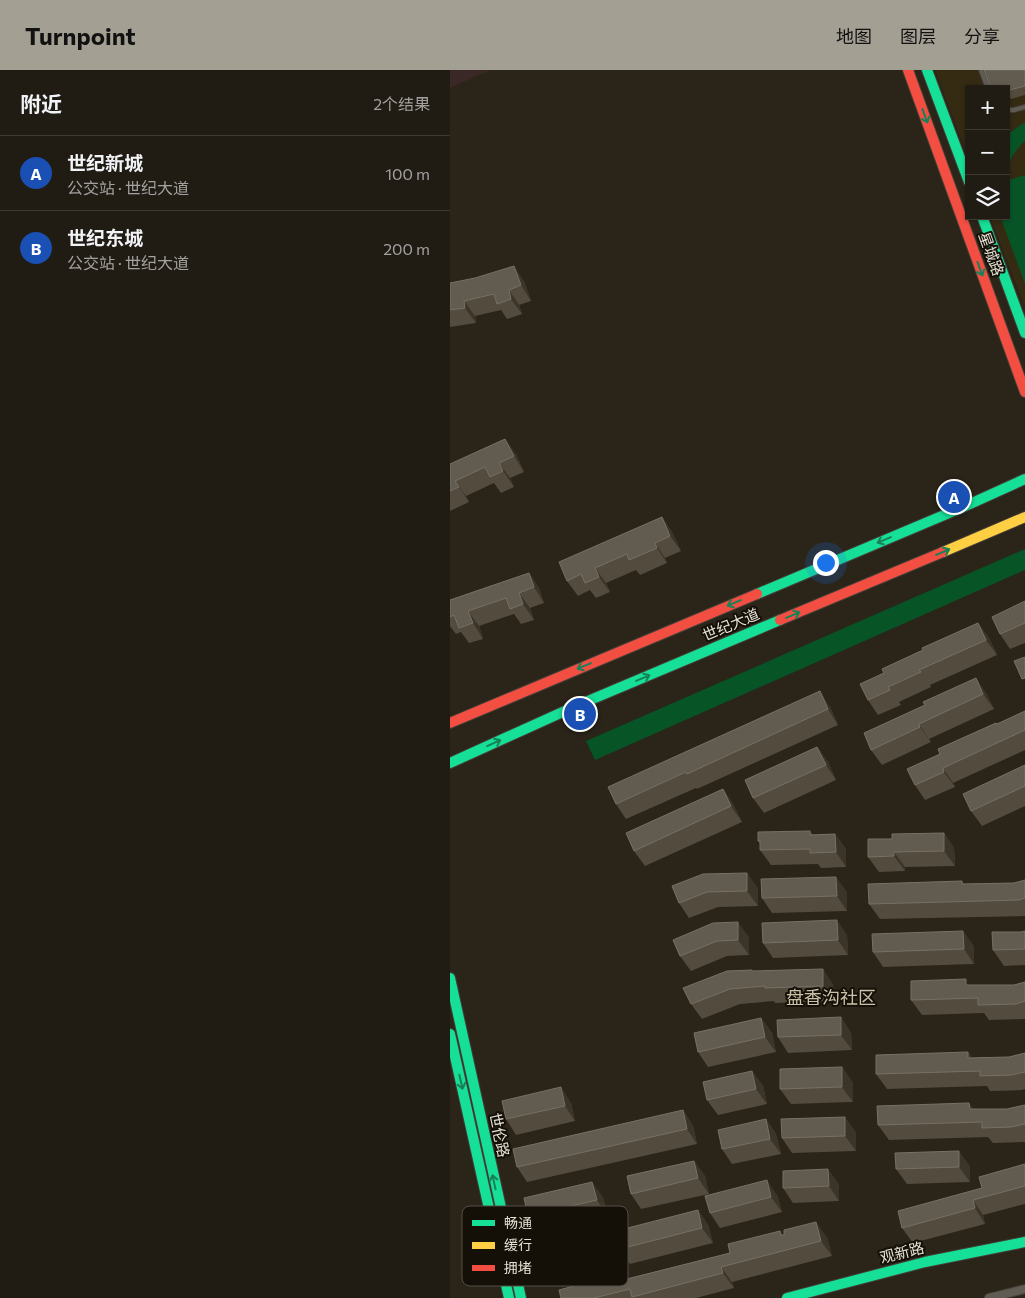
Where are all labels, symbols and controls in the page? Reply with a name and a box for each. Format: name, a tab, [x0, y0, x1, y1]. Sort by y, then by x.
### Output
text: Turnpoint	[25, 21, 136, 50]
text: 地图	[836, 25, 872, 47]
text: 图层	[900, 25, 936, 47]
text: 分享	[964, 25, 1000, 47]
map controls	[965, 85, 1010, 220]
button: +	[965, 85, 1010, 130]
text: 附近	[20, 91, 62, 116]
text: 2个结果	[373, 94, 430, 113]
one-way arrow	[921, 108, 930, 123]
button: −	[965, 130, 1010, 175]
text: 世纪新城	[67, 151, 143, 174]
text: A	[30, 164, 42, 183]
text: 100 m	[385, 164, 430, 183]
button: layers	[965, 175, 1010, 220]
text: 公交站 · 世纪大道	[67, 178, 189, 197]
text: 世纪东城	[67, 226, 143, 249]
street label: 星城路	[976, 229, 1008, 278]
text: B	[31, 239, 41, 258]
text: 200 m	[383, 239, 430, 258]
text: 公交站 · 世纪大道	[67, 253, 189, 272]
one-way arrow	[976, 260, 985, 276]
pin: A	[938, 478, 970, 516]
one-way arrow	[877, 536, 892, 546]
one-way arrow	[935, 546, 950, 556]
your location	[813, 550, 839, 576]
one-way arrow	[727, 599, 742, 609]
street label: 世纪大道	[699, 604, 762, 644]
one-way arrow	[785, 610, 800, 619]
one-way arrow	[577, 662, 592, 671]
one-way arrow	[635, 673, 650, 683]
pin: B	[564, 695, 596, 733]
one-way arrow	[486, 738, 501, 748]
district label: 盘香沟社区	[786, 986, 876, 1008]
one-way arrow	[457, 1073, 466, 1089]
street label: 世伦路	[486, 1111, 513, 1159]
one-way arrow	[489, 1175, 498, 1191]
legend	[462, 1206, 628, 1286]
text: 畅通	[504, 1214, 532, 1231]
text: 缓行	[504, 1236, 532, 1253]
street label: 观新路	[878, 1238, 926, 1266]
text: 拥堵	[504, 1259, 532, 1276]

